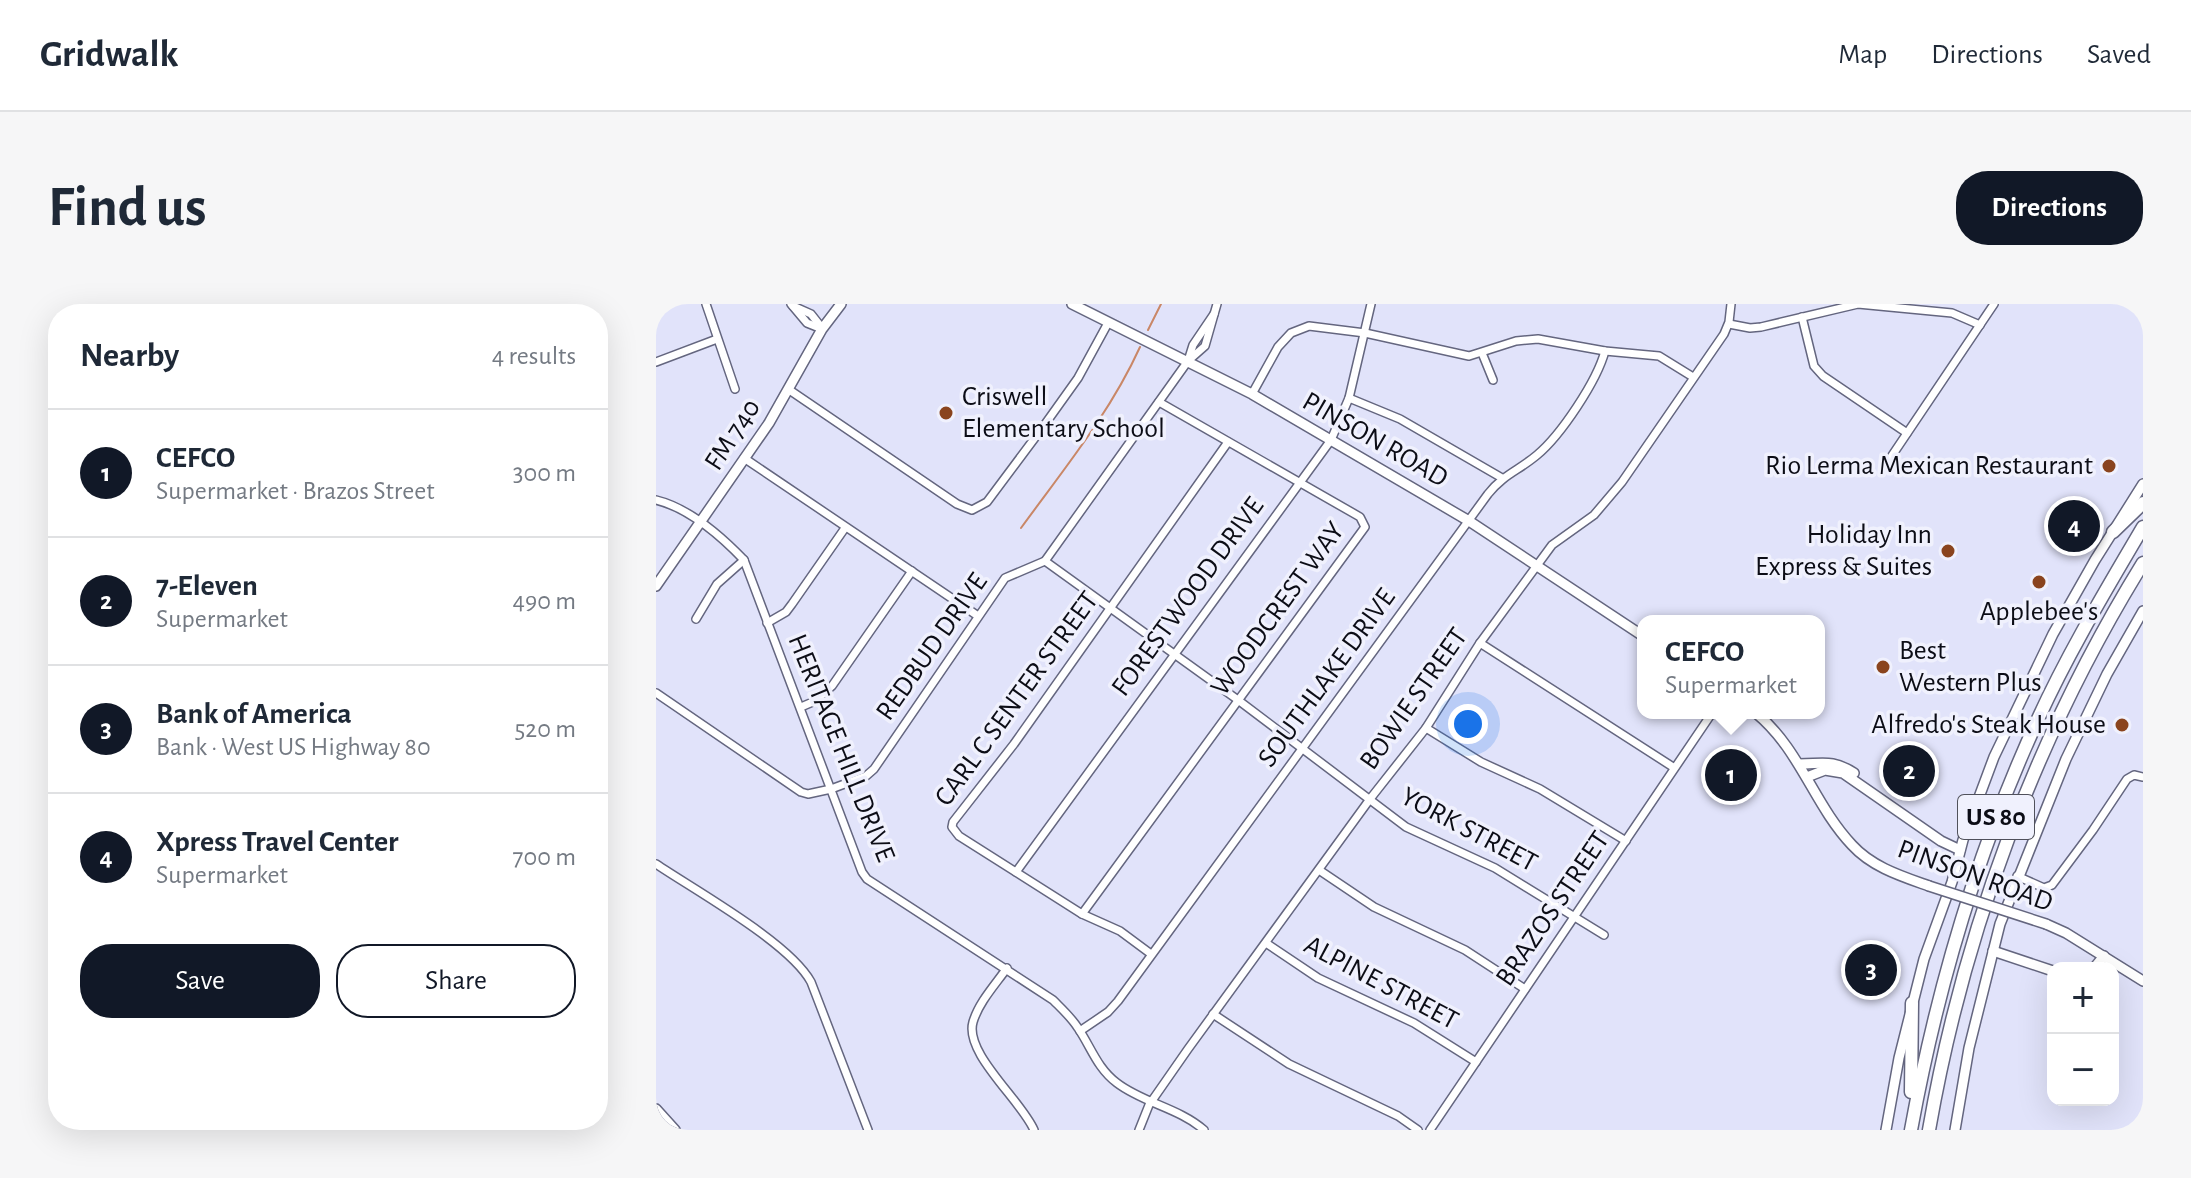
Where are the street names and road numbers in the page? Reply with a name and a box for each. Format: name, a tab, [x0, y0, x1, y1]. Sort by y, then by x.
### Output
street label: PINSON ROAD	[1297, 387, 1453, 493]
street label: FM 740	[700, 394, 766, 476]
street label: FORESTWOOD DRIVE	[1107, 492, 1269, 702]
street label: WOODCREST WAY	[1206, 517, 1350, 701]
street label: REDBUD DRIVE	[871, 568, 993, 726]
street label: SOUTHLAKE DRIVE	[1253, 584, 1401, 772]
street label: CARL C SENTER STREET	[930, 586, 1104, 811]
street label: BOWIE STREET	[1355, 623, 1473, 775]
street label: HERITAGE HILL DRIVE	[783, 630, 899, 866]
street label: YORK STREET	[1396, 782, 1542, 878]
road number: US 80	[1958, 795, 2034, 839]
street label: BRAZOS STREET	[1491, 826, 1615, 991]
street label: PINSON ROAD	[1894, 835, 2056, 917]
street label: ALPINE STREET	[1299, 931, 1463, 1035]

